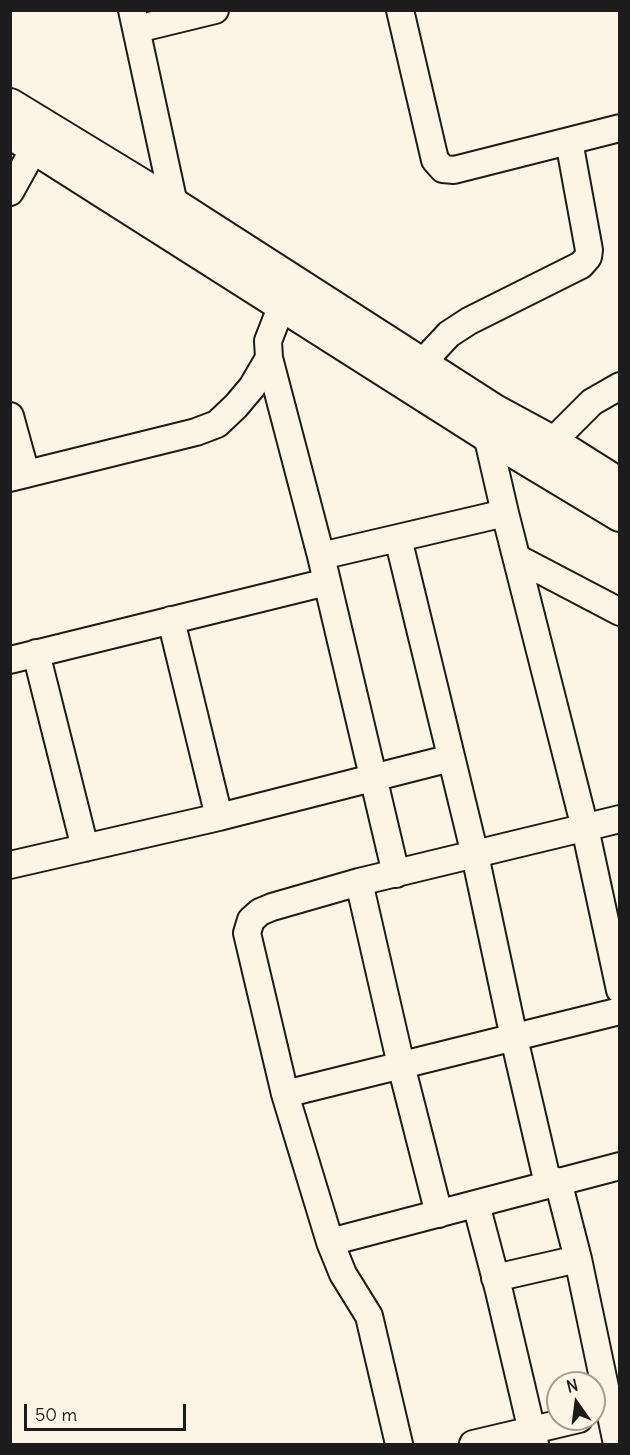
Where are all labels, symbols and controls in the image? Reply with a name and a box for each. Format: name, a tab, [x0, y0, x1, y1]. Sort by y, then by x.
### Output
north arrow	[546, 1371, 606, 1431]
text: N	[564, 1374, 580, 1397]
scale bar	[27, 1392, 189, 1430]
text: 50 m	[35, 1403, 77, 1426]

